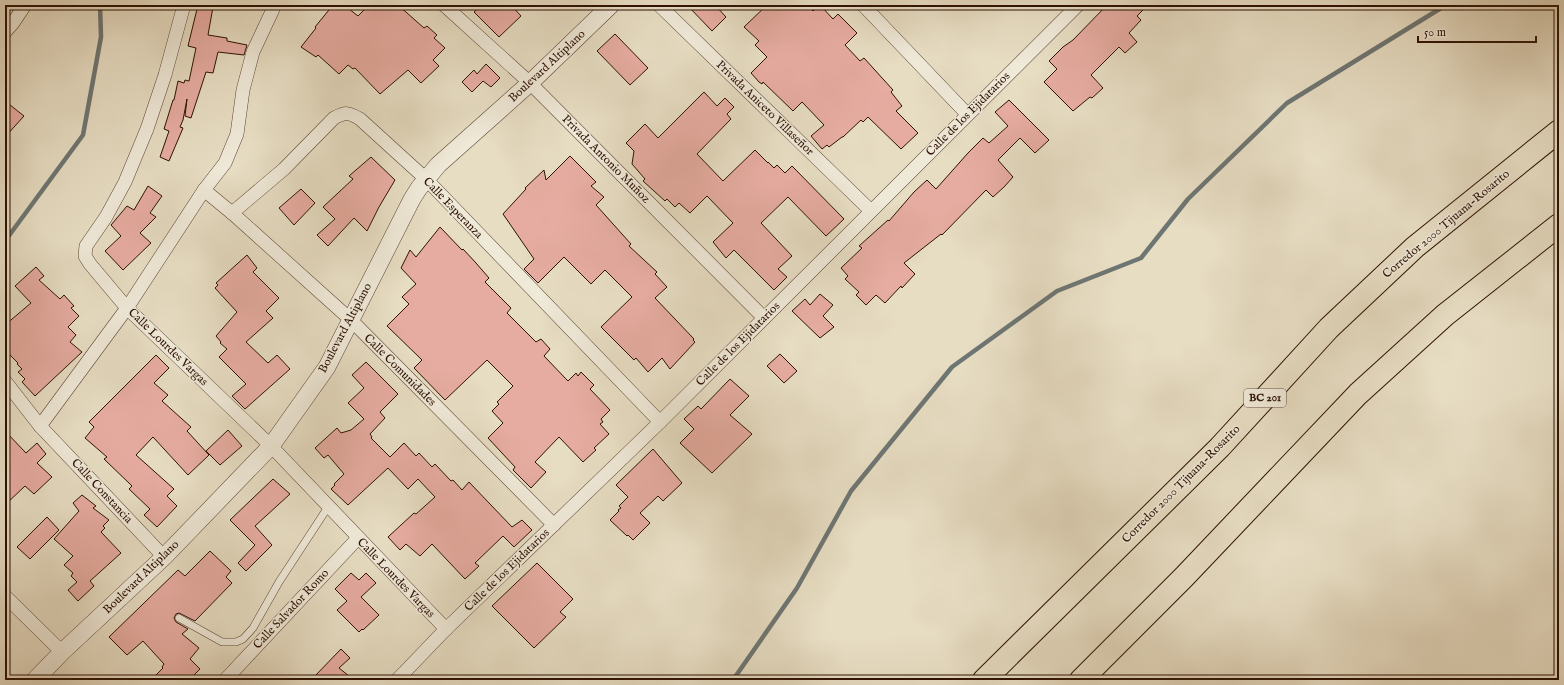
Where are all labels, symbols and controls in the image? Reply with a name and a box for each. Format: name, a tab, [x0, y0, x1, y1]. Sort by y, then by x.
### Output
scale bar	[1418, 18, 1536, 44]
text: 50 m	[1424, 25, 1446, 40]
street label: Boulevard Altiplano	[505, 26, 590, 106]
street label: Privada Aniceto Villaseñor	[713, 57, 818, 159]
street label: Calle de los Ejidatarios	[923, 69, 1013, 159]
street label: Privada Antonio Muñoz	[559, 112, 654, 207]
street label: Corredor 2000 Tijuana-Rosarito	[1379, 166, 1513, 282]
street label: Calle Esperanza	[419, 174, 487, 243]
street label: Boulevard Altiplano	[315, 280, 376, 376]
street label: Calle de los Ejidatarios	[693, 299, 783, 389]
street label: Calle Lourdes Vargas	[125, 305, 211, 389]
street label: Calle Comunidades	[361, 331, 439, 409]
road number: BC 201	[1244, 389, 1286, 407]
street label: Corredor 2000 Tijuana-Rosarito	[1119, 421, 1244, 546]
street label: Calle Constancia	[68, 455, 136, 527]
street label: Calle de los Ejidatarios	[461, 525, 553, 615]
street label: Calle Lourdes Vargas	[354, 535, 438, 621]
street label: Boulevard Altiplano	[100, 537, 183, 618]
street label: Calle Salvador Romo	[250, 565, 332, 652]

